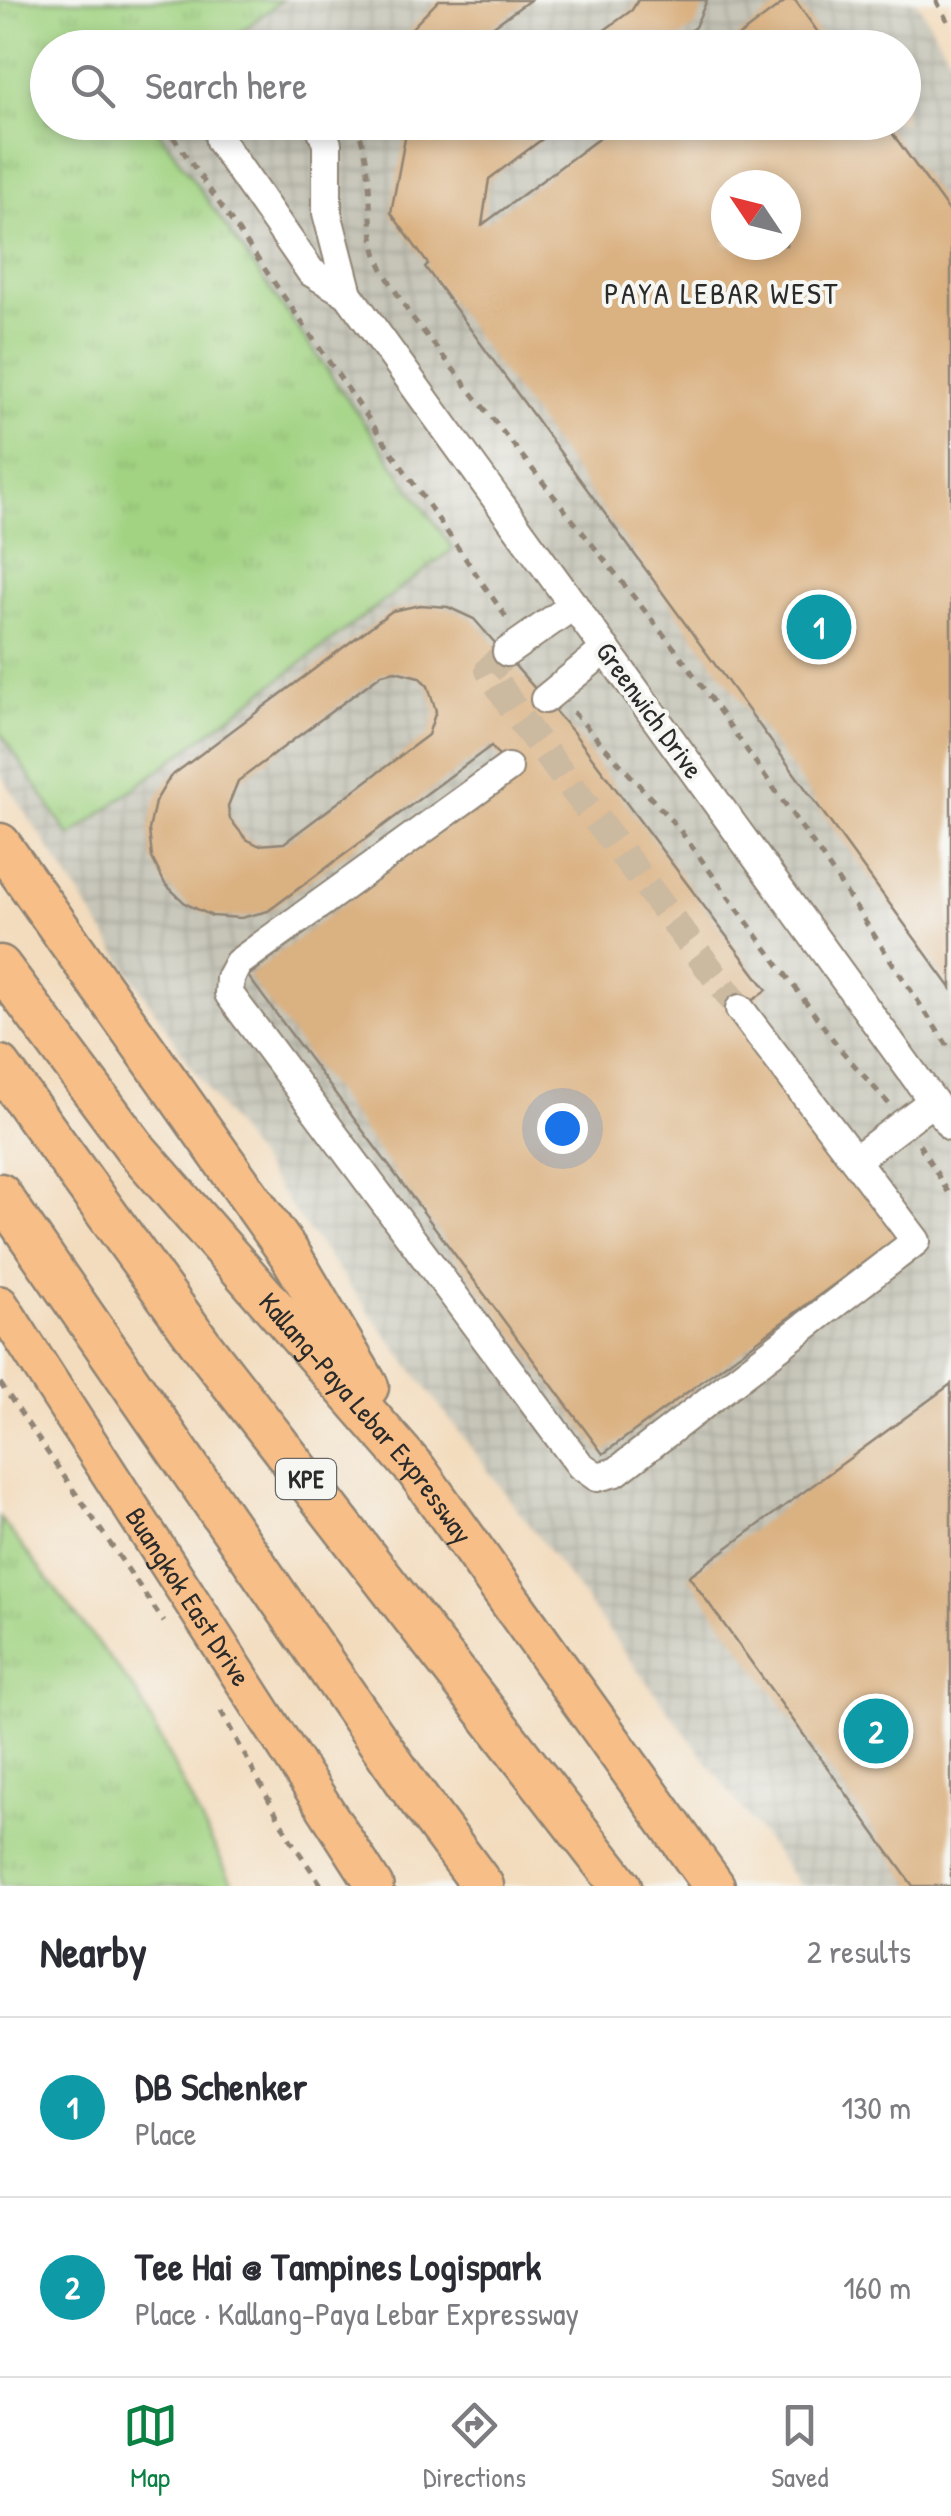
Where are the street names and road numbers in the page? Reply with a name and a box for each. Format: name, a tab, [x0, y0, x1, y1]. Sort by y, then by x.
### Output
street label: Greenwich Drive	[588, 634, 712, 786]
street label: Kallang-Paya Lebar Expressway	[250, 1284, 482, 1551]
road number: KPE	[276, 1459, 336, 1499]
street label: Buangkok East Drive	[117, 1500, 260, 1693]

